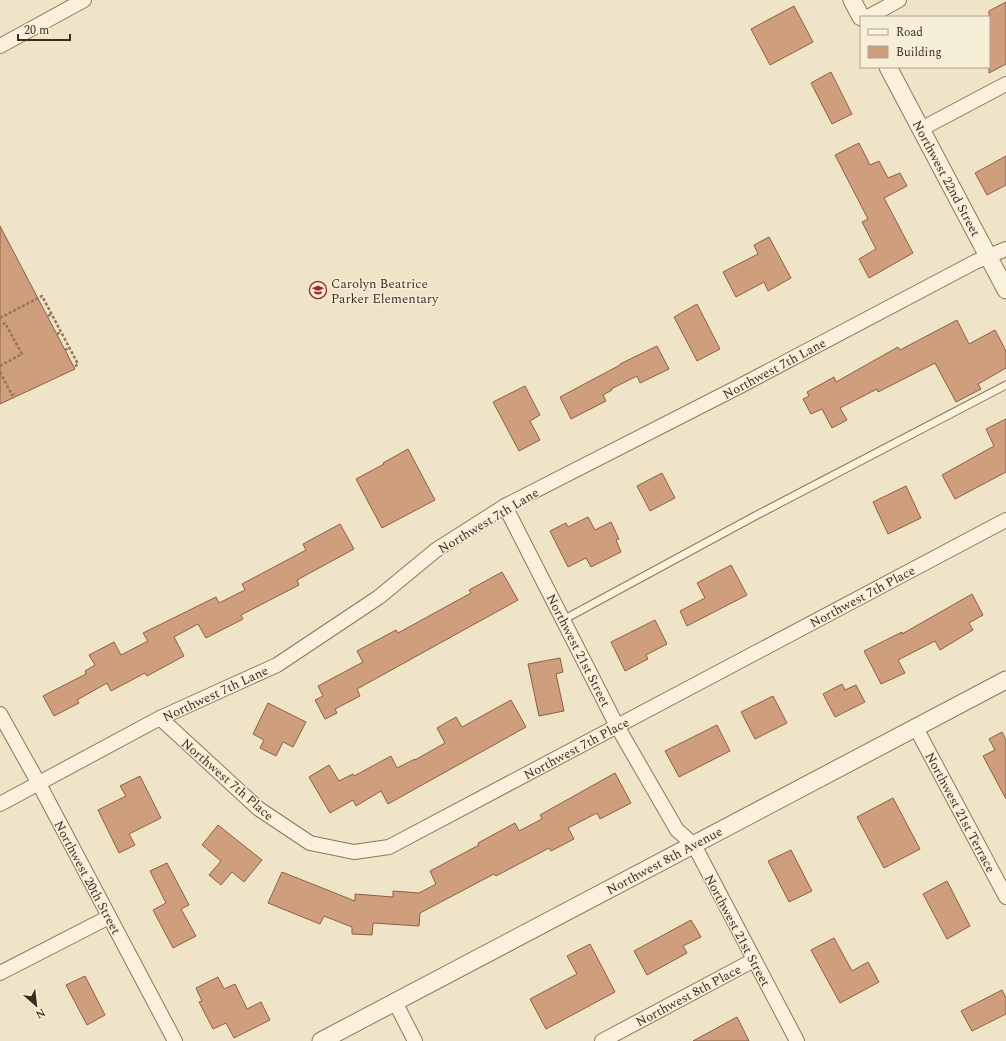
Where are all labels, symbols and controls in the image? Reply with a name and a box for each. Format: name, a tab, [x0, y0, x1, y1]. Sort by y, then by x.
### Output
scale bar	[18, 16, 70, 42]
legend	[860, 16, 990, 68]
text: 20 m	[24, 21, 49, 40]
text: Road	[896, 23, 923, 42]
text: Building	[896, 43, 942, 62]
street label: Northwest 22nd Street	[907, 117, 985, 241]
place label: Carolyn Beatrice Parker Elementary	[331, 274, 439, 309]
school or university icon: Carolyn Beatrice Parker Elementary	[308, 280, 328, 300]
street label: Northwest 7th Lane	[719, 333, 830, 405]
street label: Northwest 7th Lane	[434, 483, 543, 559]
street label: Northwest 7th Place	[806, 561, 919, 633]
street label: Northwest 21st Street	[541, 590, 615, 711]
street label: Northwest 7th Lane	[159, 661, 271, 727]
street label: Northwest 7th Place	[520, 713, 633, 785]
street label: Northwest 7th Place	[177, 734, 278, 826]
street label: Northwest 21st Terrace	[920, 749, 1000, 876]
street label: Northwest 20th Street	[49, 817, 126, 938]
street label: Northwest 8th Avenue	[603, 822, 726, 900]
street label: Northwest 21st Street	[699, 871, 775, 990]
street label: Northwest 8th Place	[632, 960, 745, 1032]
north arrow	[16, 985, 56, 1025]
text: N	[32, 1004, 48, 1023]

